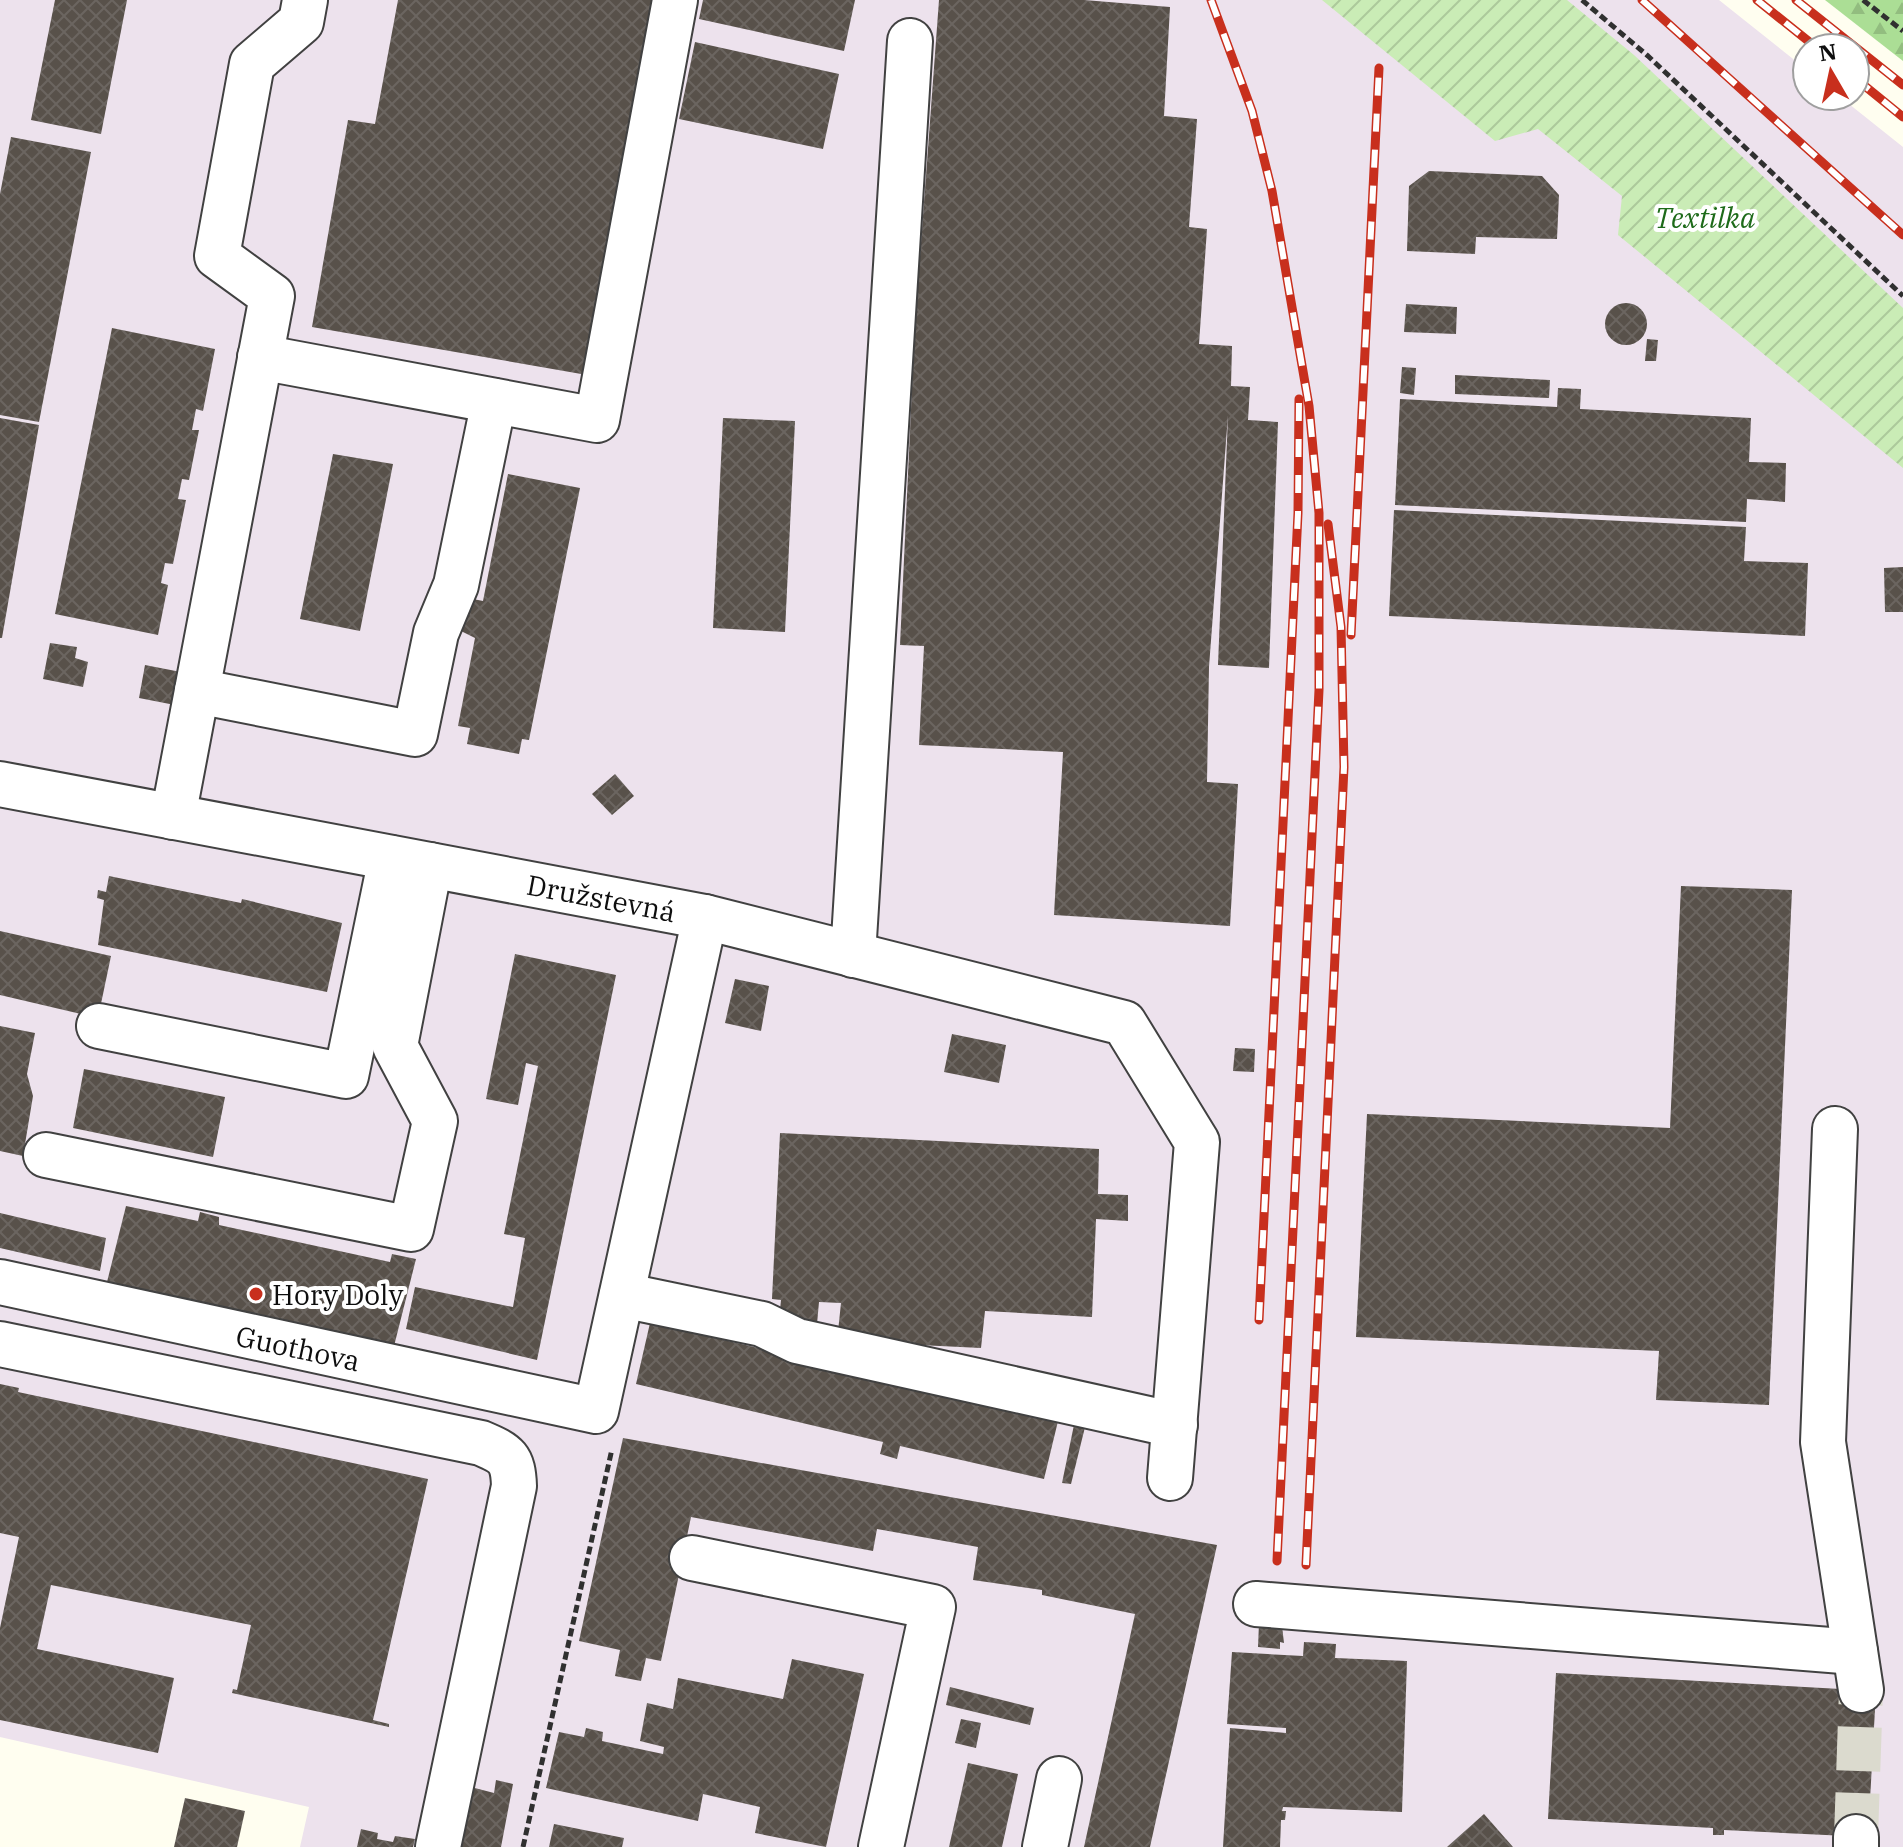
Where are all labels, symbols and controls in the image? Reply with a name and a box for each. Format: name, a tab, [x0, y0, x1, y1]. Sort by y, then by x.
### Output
north arrow	[1791, 32, 1871, 112]
text: N	[1817, 36, 1839, 67]
park label: Textilka	[1655, 199, 1755, 236]
street label: Družstevná	[524, 865, 679, 930]
place label: Hory Doly	[272, 1276, 403, 1313]
marker: Hory Doly	[247, 1285, 265, 1303]
street label: Guothova	[232, 1317, 364, 1379]

